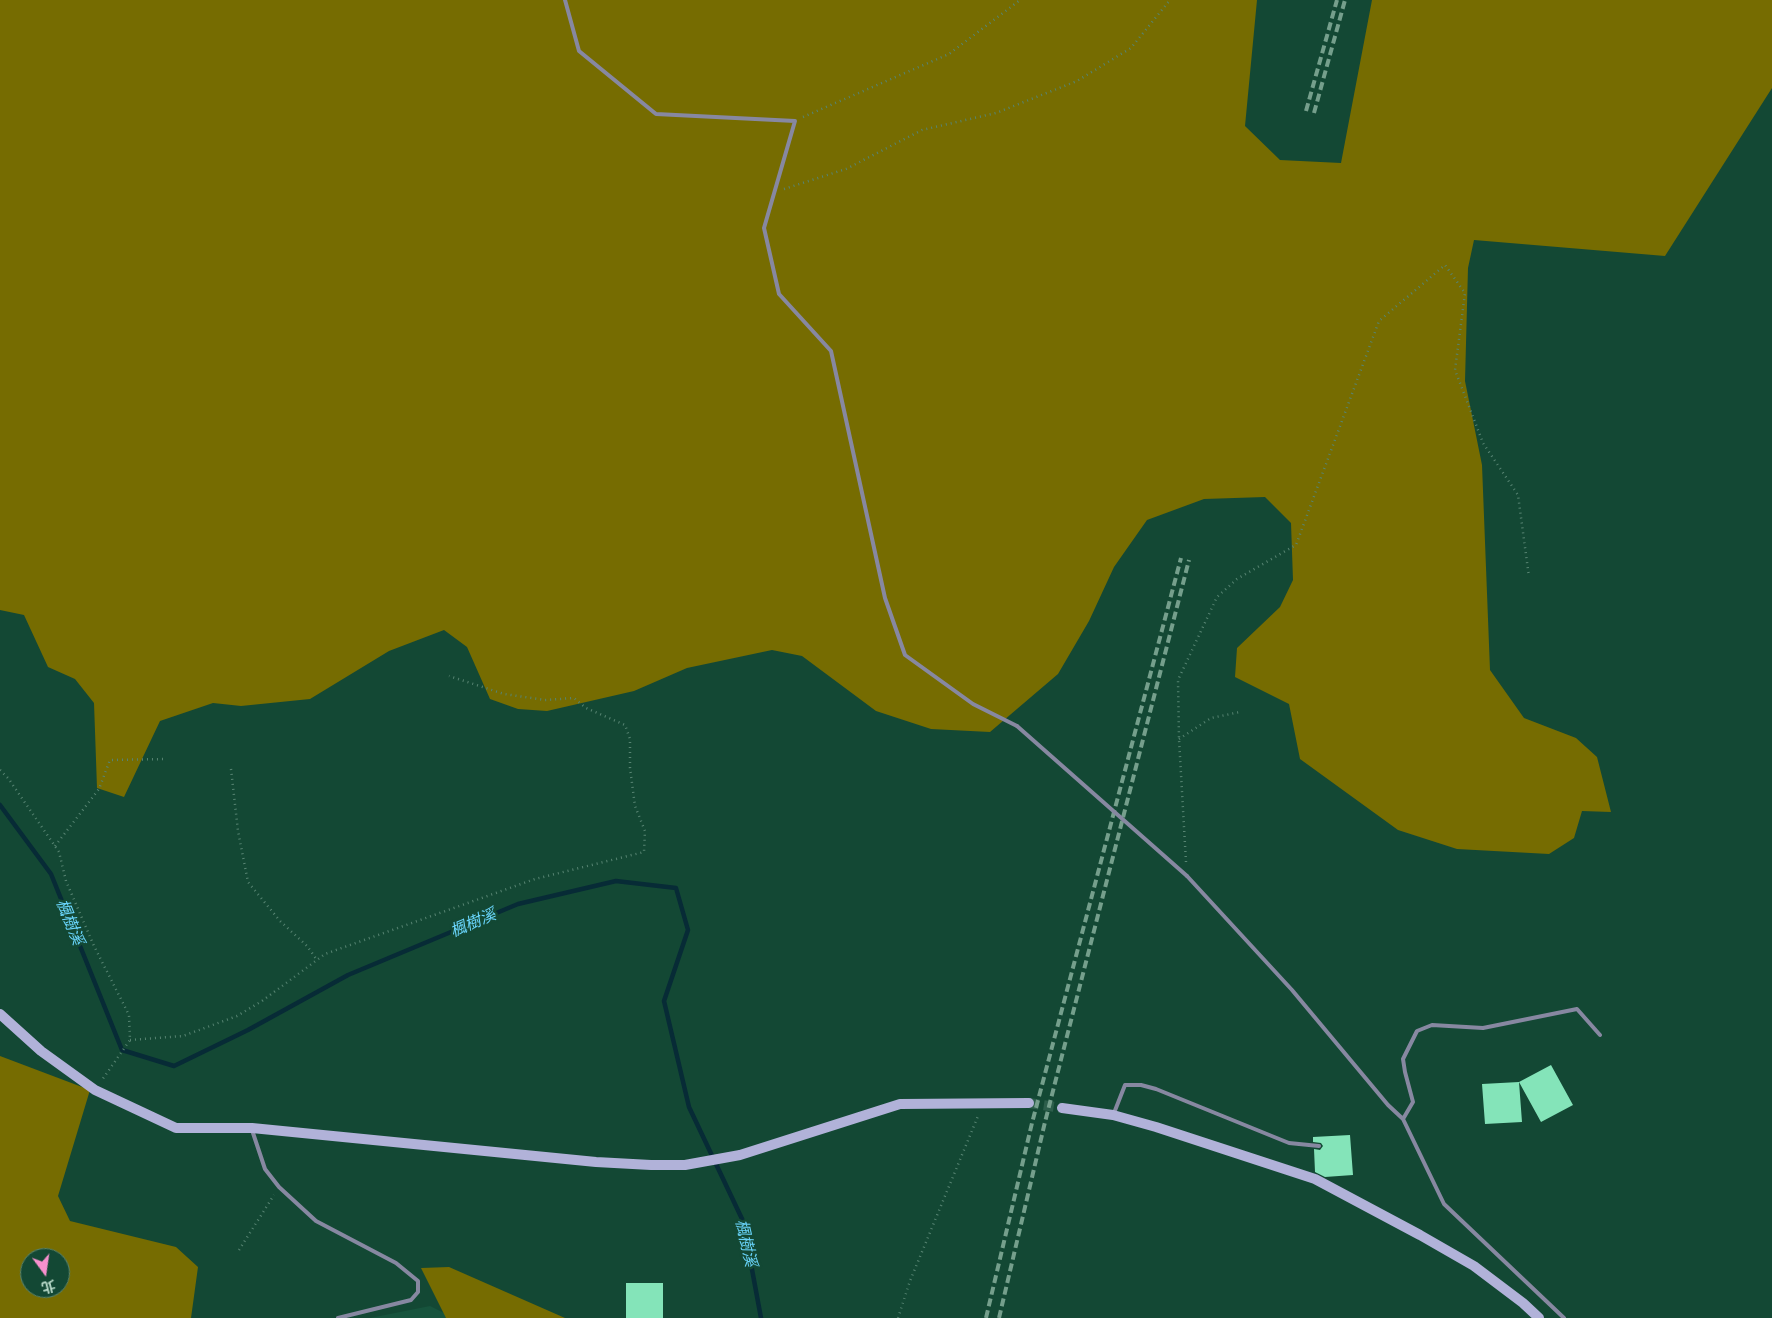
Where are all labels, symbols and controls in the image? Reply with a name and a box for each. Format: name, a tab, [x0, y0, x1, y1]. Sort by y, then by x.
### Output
water label: 楓樹溪	[52, 896, 88, 948]
water label: 楓樹溪	[447, 905, 499, 941]
water label: 楓樹溪	[731, 1217, 761, 1269]
north arrow	[20, 1248, 70, 1298]
text: 北	[40, 1277, 57, 1297]

